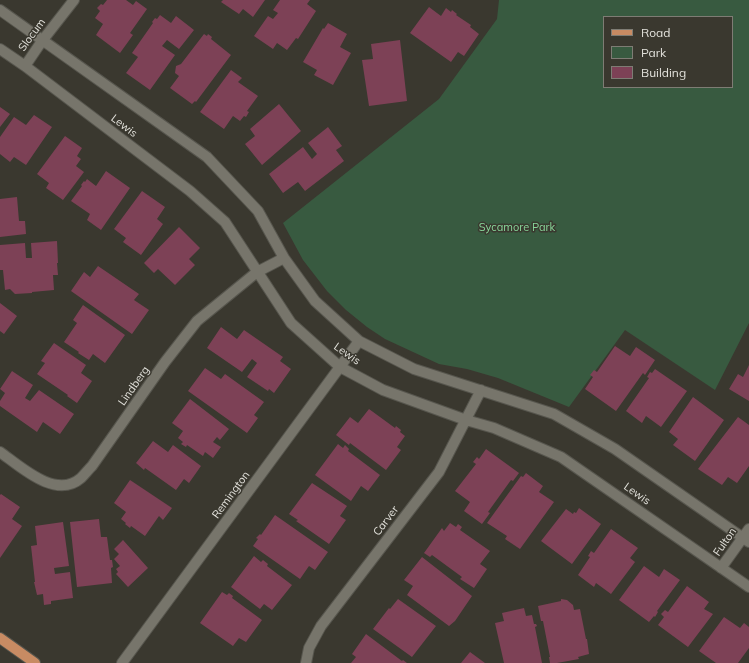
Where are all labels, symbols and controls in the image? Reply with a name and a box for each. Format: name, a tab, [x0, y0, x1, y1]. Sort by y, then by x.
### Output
street label: Slocum	[16, 16, 48, 54]
legend	[603, 16, 733, 88]
text: Road	[641, 25, 670, 40]
text: Park	[641, 45, 666, 60]
text: Building	[641, 65, 686, 80]
street label: Lewis	[108, 112, 140, 140]
park label: Sycamore Park	[479, 221, 555, 235]
street label: Lewis	[331, 340, 363, 368]
street label: Lindberg	[116, 364, 152, 408]
street label: Remington	[209, 469, 253, 521]
street label: Lewis	[621, 480, 653, 508]
street label: Carver	[370, 503, 402, 539]
street label: Fulton	[711, 525, 739, 559]

